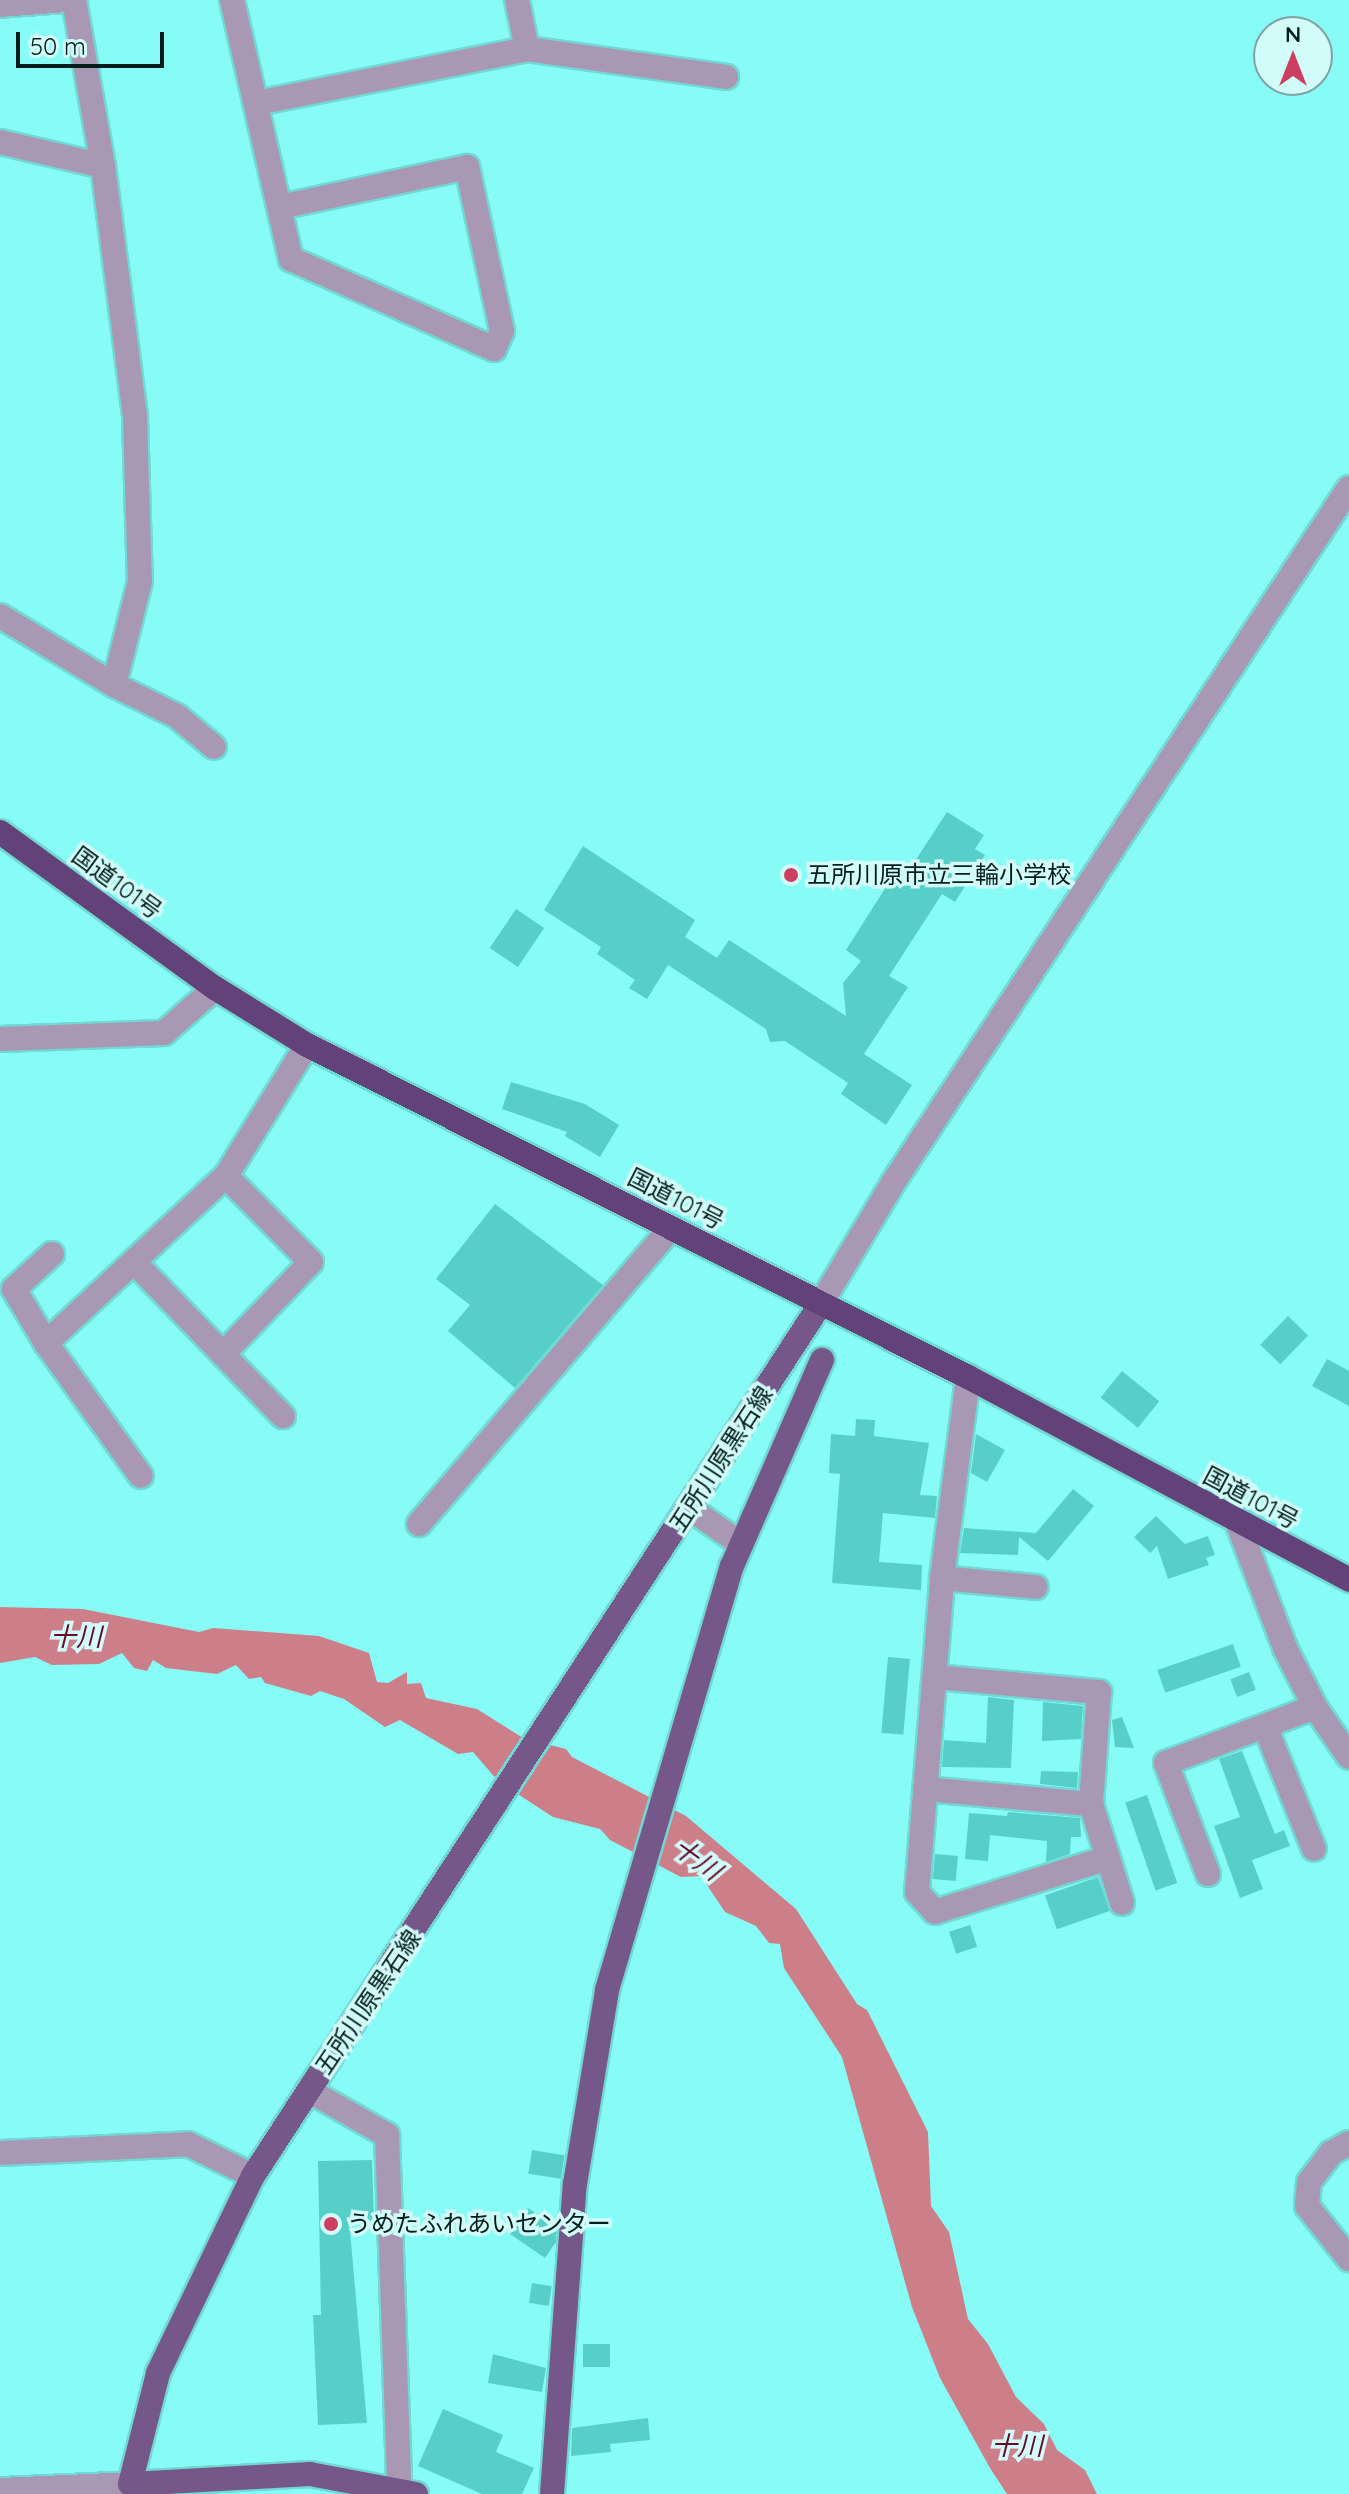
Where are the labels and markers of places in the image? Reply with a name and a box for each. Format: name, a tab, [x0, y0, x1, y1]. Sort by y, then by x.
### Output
place label: 五所川原市立三輪小学校	[807, 861, 1071, 889]
marker: 五所川原市立三輪小学校	[782, 866, 800, 884]
place label: うめたふれあいセンター	[347, 2210, 611, 2238]
marker: うめたふれあいセンター	[322, 2215, 340, 2233]

